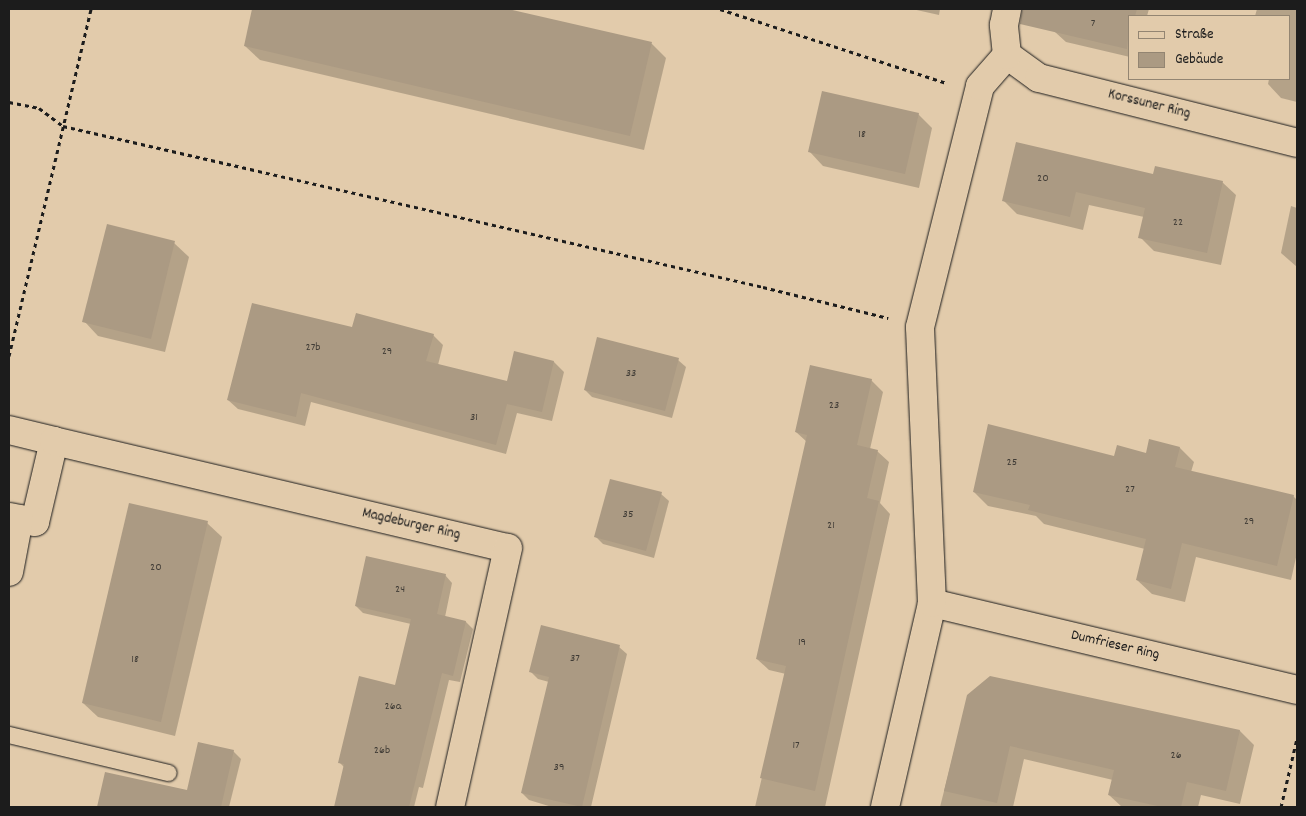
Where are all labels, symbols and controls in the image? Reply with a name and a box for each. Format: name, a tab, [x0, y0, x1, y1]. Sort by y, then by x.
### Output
legend	[1128, 15, 1291, 80]
house number: 7	[1091, 17, 1095, 31]
text: Straße	[1175, 24, 1213, 46]
text: Gebäude	[1175, 49, 1223, 71]
street label: Korssuner Ring	[1106, 86, 1192, 124]
house number: 18	[858, 128, 866, 142]
house number: 20	[1037, 172, 1049, 186]
house number: 22	[1173, 216, 1183, 230]
house number: 27b	[305, 341, 321, 355]
house number: 29	[382, 345, 392, 359]
house number: 33	[626, 367, 636, 381]
house number: 23	[829, 399, 839, 413]
house number: 31	[470, 411, 478, 425]
house number: 25	[1007, 456, 1017, 470]
house number: 27	[1125, 483, 1135, 497]
street label: Magdeburger Ring	[360, 505, 462, 545]
house number: 35	[623, 508, 633, 522]
house number: 29	[1244, 515, 1254, 529]
house number: 21	[827, 519, 835, 533]
house number: 20	[150, 561, 162, 575]
house number: 24	[395, 583, 405, 597]
street label: Dumfrieser Ring	[1069, 627, 1161, 665]
house number: 19	[798, 636, 806, 650]
house number: 37	[570, 652, 580, 666]
house number: 18	[131, 653, 139, 667]
house number: 26a	[385, 700, 401, 714]
house number: 17	[792, 739, 800, 753]
house number: 26b	[374, 744, 390, 758]
house number: 26	[1170, 749, 1182, 763]
house number: 39	[554, 761, 564, 775]

